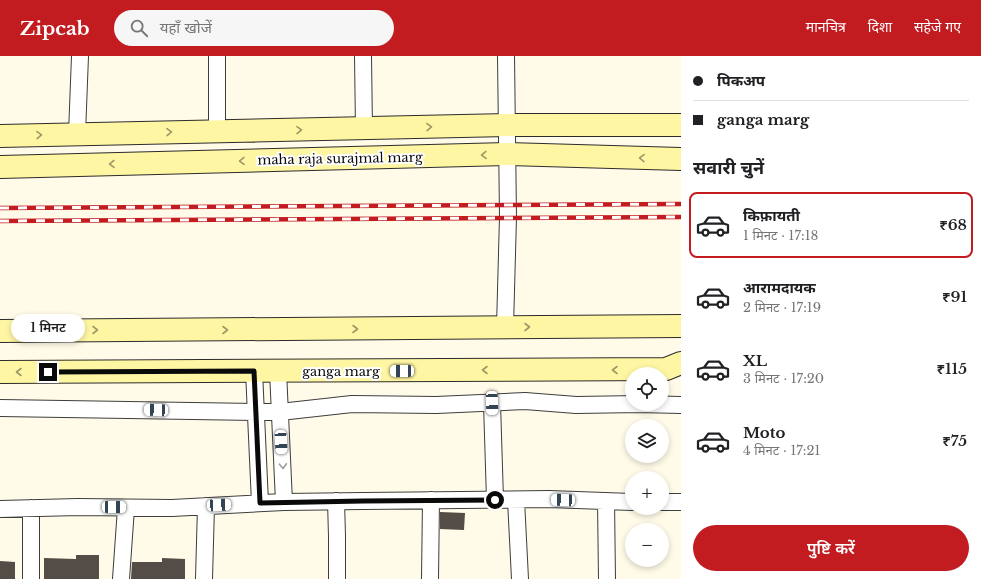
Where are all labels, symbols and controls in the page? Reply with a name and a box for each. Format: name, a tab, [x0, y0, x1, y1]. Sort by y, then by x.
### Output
search box	[114, 10, 394, 46]
text: Zipcab	[20, 17, 90, 40]
icon: search	[128, 17, 150, 39]
text: यहाँ खोजें	[160, 18, 212, 37]
text: मानचित्र	[806, 18, 846, 36]
text: दिशा	[868, 18, 892, 36]
text: सहेजे गए	[914, 18, 961, 36]
text: पिकअप	[717, 71, 765, 90]
text: ganga marg	[717, 110, 809, 129]
one-way arrow	[426, 123, 432, 131]
one-way arrow	[296, 126, 302, 134]
one-way arrow	[166, 128, 172, 136]
one-way arrow	[36, 131, 42, 139]
street label: maha raja surajmal marg	[257, 149, 423, 168]
one-way arrow	[481, 151, 487, 159]
one-way arrow	[639, 153, 645, 162]
one-way arrow	[239, 157, 245, 165]
text: सवारी चुनें	[693, 157, 764, 179]
one-way arrow	[109, 160, 115, 168]
text: किफ़ायती	[743, 206, 800, 225]
icon: car	[695, 207, 731, 243]
text: ₹68	[939, 215, 967, 234]
text: 1 मिनट · 17:18	[743, 227, 818, 244]
text: आरामदायक	[743, 278, 816, 297]
icon: car	[695, 279, 731, 315]
text: ₹91	[942, 287, 967, 306]
text: 2 मिनट · 17:19	[743, 299, 821, 316]
callout: 1 मिनट	[11, 314, 85, 342]
text: 1 मिनट	[30, 319, 66, 336]
one-way arrow	[524, 323, 530, 331]
one-way arrow	[352, 324, 358, 333]
one-way arrow	[222, 325, 228, 334]
one-way arrow	[92, 326, 98, 335]
icon: car	[695, 351, 731, 387]
text: XL	[743, 351, 767, 370]
text: ₹115	[937, 359, 967, 378]
route end	[39, 363, 57, 381]
street label: ganga marg	[302, 363, 380, 380]
car	[390, 365, 414, 377]
one-way arrow	[482, 366, 488, 374]
one-way arrow	[612, 366, 618, 374]
map controls	[625, 367, 669, 567]
button: locate	[625, 367, 669, 411]
one-way arrow	[16, 368, 22, 376]
text: 3 मिनट · 17:20	[743, 370, 824, 387]
car	[486, 391, 498, 415]
car	[144, 404, 168, 416]
button: layers	[625, 419, 669, 463]
icon: car	[695, 423, 731, 459]
text: Moto	[743, 423, 785, 442]
car	[274, 430, 288, 454]
text: ₹75	[942, 431, 967, 450]
text: 4 मिनट · 17:21	[743, 442, 820, 459]
one-way arrow	[278, 463, 287, 469]
button: +	[625, 471, 669, 515]
route start	[486, 491, 504, 509]
car	[551, 494, 575, 506]
car	[207, 498, 231, 512]
car	[102, 501, 126, 513]
button: −	[625, 523, 669, 567]
button: पुष्टि करें	[693, 525, 969, 571]

